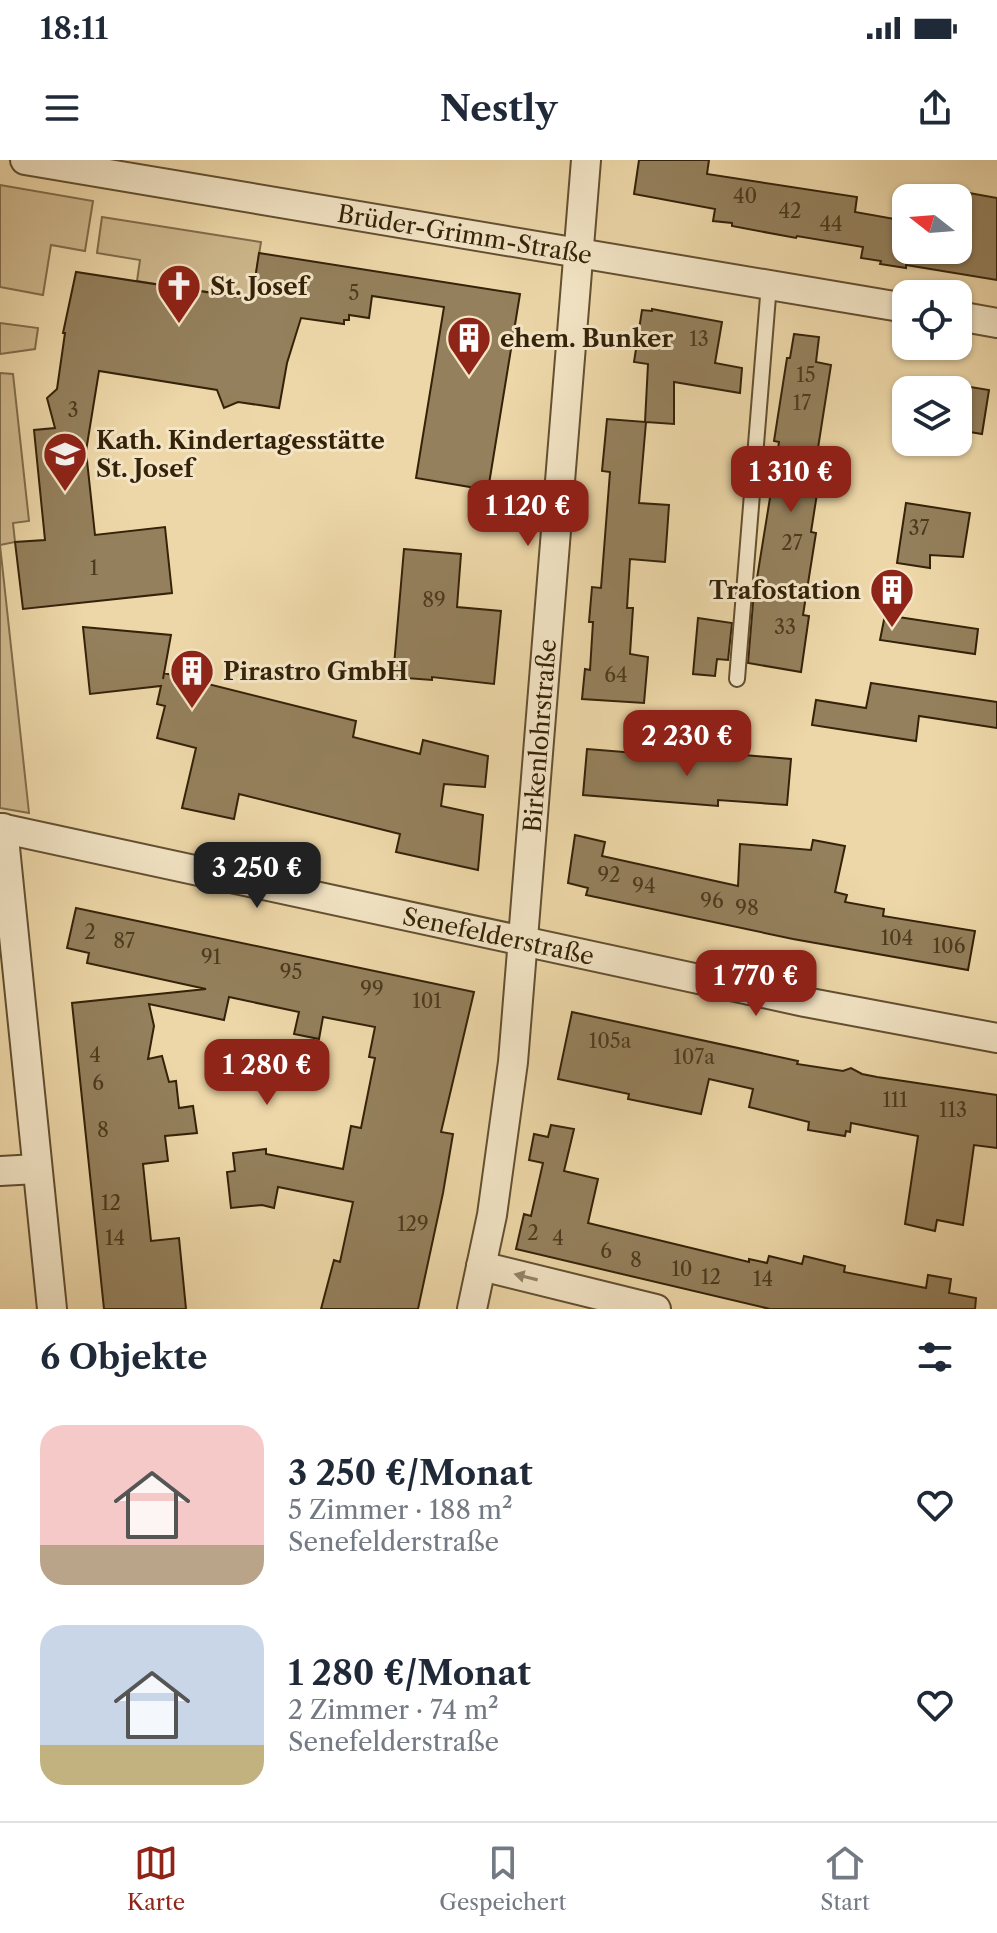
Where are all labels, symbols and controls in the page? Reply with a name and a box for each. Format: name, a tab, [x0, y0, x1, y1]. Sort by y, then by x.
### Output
text: 18:11	[40, 10, 108, 47]
icon: menu	[40, 86, 84, 130]
text: Nestly	[440, 86, 557, 130]
icon: share	[913, 86, 957, 130]
house number: 40	[733, 184, 757, 208]
north arrow	[892, 184, 972, 264]
map controls	[892, 184, 972, 456]
street label: Brüder-Grimm-Straße	[335, 198, 594, 270]
house number: 42	[778, 199, 802, 223]
house number: 44	[819, 212, 843, 236]
church icon: St. Josef	[155, 262, 203, 325]
place label: St. Josef	[210, 272, 312, 301]
button: locate	[892, 280, 972, 360]
house number: 5	[349, 281, 359, 305]
building icon: ehem. Bunker	[445, 314, 493, 377]
place label: ehem. Bunker	[500, 324, 673, 353]
house number: 13	[689, 327, 709, 351]
house number: 15	[796, 363, 816, 387]
button: layers	[892, 376, 972, 456]
house number: 17	[793, 391, 811, 415]
house number: 3	[67, 398, 79, 422]
place label: Kath. Kindertagesstätte St. Josef	[96, 426, 385, 483]
school or university icon: Kath. Kindertagesstätte St. Josef	[41, 430, 89, 493]
pin: 1 310 €	[717, 446, 865, 514]
text: 1 310 €	[749, 456, 833, 488]
pin: 1 120 €	[454, 480, 602, 548]
text: 1 120 €	[486, 490, 570, 522]
house number: 37	[909, 516, 930, 540]
house number: 27	[781, 531, 803, 555]
house number: 1	[90, 556, 99, 580]
building icon: Trafostation	[868, 566, 916, 629]
place label: Trafostation	[709, 576, 862, 605]
house number: 89	[422, 588, 446, 612]
house number: 33	[774, 615, 796, 639]
street label: Birkenlohrstraße	[517, 638, 562, 834]
building icon: Pirastro GmbH	[168, 647, 216, 710]
place label: Pirastro GmbH	[223, 657, 408, 686]
house number: 64	[604, 663, 628, 687]
pin: 2 230 €	[613, 710, 761, 778]
text: 2 230 €	[641, 720, 733, 752]
pin: 3 250 €	[183, 842, 331, 910]
text: 3 250 €	[212, 852, 302, 884]
house number: 92	[597, 863, 621, 887]
house number: 94	[632, 874, 656, 898]
house number: 96	[700, 889, 724, 913]
house number: 98	[735, 896, 759, 920]
street label: Senefelderstraße	[400, 901, 597, 971]
house number: 2	[84, 920, 96, 944]
house number: 104	[881, 926, 913, 950]
house number: 87	[113, 929, 135, 953]
house number: 106	[933, 934, 965, 958]
house number: 91	[201, 945, 222, 969]
pin: 1 770 €	[682, 950, 830, 1018]
house number: 95	[280, 960, 302, 984]
text: 1 770 €	[714, 960, 798, 992]
house number: 99	[360, 977, 384, 1001]
house number: 101	[412, 989, 442, 1013]
house number: 105a	[589, 1029, 632, 1053]
pin: 1 280 €	[193, 1039, 341, 1107]
house number: 4	[89, 1043, 101, 1067]
house number: 107a	[673, 1045, 715, 1069]
text: 1 280 €	[222, 1049, 312, 1081]
house number: 6	[92, 1071, 104, 1095]
house number: 111	[882, 1088, 908, 1112]
house number: 113	[939, 1098, 967, 1122]
house number: 8	[97, 1118, 109, 1142]
house number: 12	[101, 1191, 121, 1215]
house number: 129	[397, 1212, 429, 1236]
house number: 2	[527, 1221, 539, 1245]
house number: 14	[105, 1226, 125, 1250]
house number: 4	[552, 1226, 564, 1250]
house number: 6	[600, 1239, 612, 1263]
house number: 8	[630, 1248, 642, 1272]
house number: 10	[671, 1257, 693, 1281]
house number: 12	[701, 1265, 721, 1289]
house number: 14	[753, 1267, 773, 1291]
one-way arrow	[514, 1270, 539, 1283]
icon: filters	[913, 1335, 957, 1379]
text: 6 Objekte	[40, 1336, 208, 1378]
text: 3 250 €/Monat	[288, 1452, 533, 1494]
icon: home	[104, 1457, 200, 1553]
icon: heart	[913, 1483, 957, 1527]
text: 5 Zimmer · 188 m²	[288, 1494, 513, 1526]
text: Senefelderstraße	[288, 1526, 499, 1558]
text: 1 280 €/Monat	[288, 1652, 531, 1694]
icon: home	[104, 1657, 200, 1753]
icon: heart	[913, 1683, 957, 1727]
text: 2 Zimmer · 74 m²	[288, 1694, 499, 1726]
text: Senefelderstraße	[288, 1726, 499, 1758]
tab: Karte	[127, 1841, 185, 1916]
tab: Gespeichert	[439, 1841, 566, 1916]
tab: Start	[820, 1841, 870, 1916]

